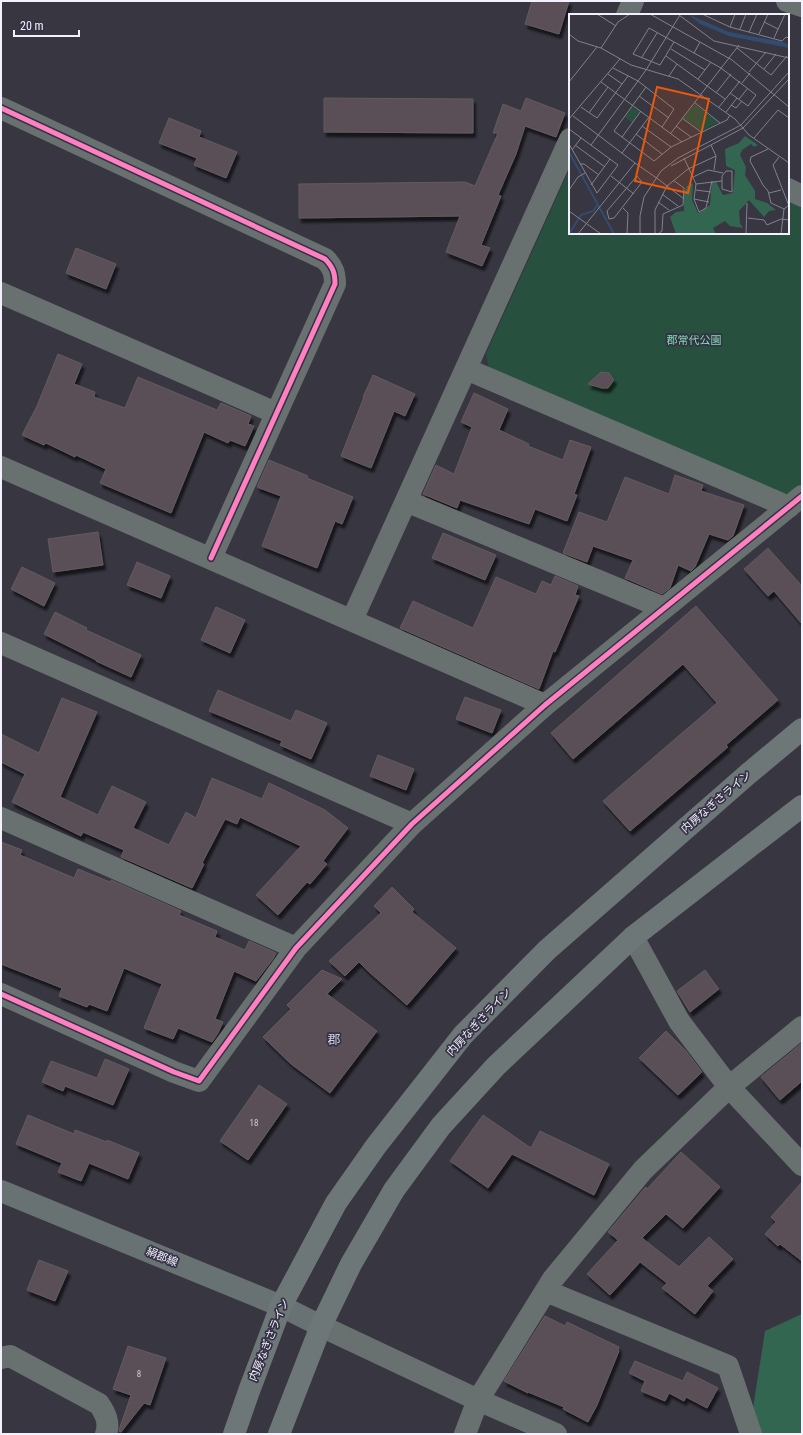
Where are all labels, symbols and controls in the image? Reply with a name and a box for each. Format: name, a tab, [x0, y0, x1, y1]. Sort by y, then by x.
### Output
scale bar	[14, 12, 79, 38]
inset map	[569, 14, 789, 234]
text: 20 m	[20, 19, 44, 33]
park label: 郡常代公園	[667, 334, 722, 347]
street label: 内房なぎさライン	[679, 768, 753, 836]
street label: 内房なぎさライン	[444, 985, 514, 1059]
district label: 郡	[327, 1032, 341, 1047]
house number: 18	[250, 1118, 258, 1128]
street label: 絹郡線	[144, 1245, 180, 1269]
street label: 内房なぎさライン	[246, 1297, 292, 1383]
house number: 8	[137, 1369, 141, 1379]

